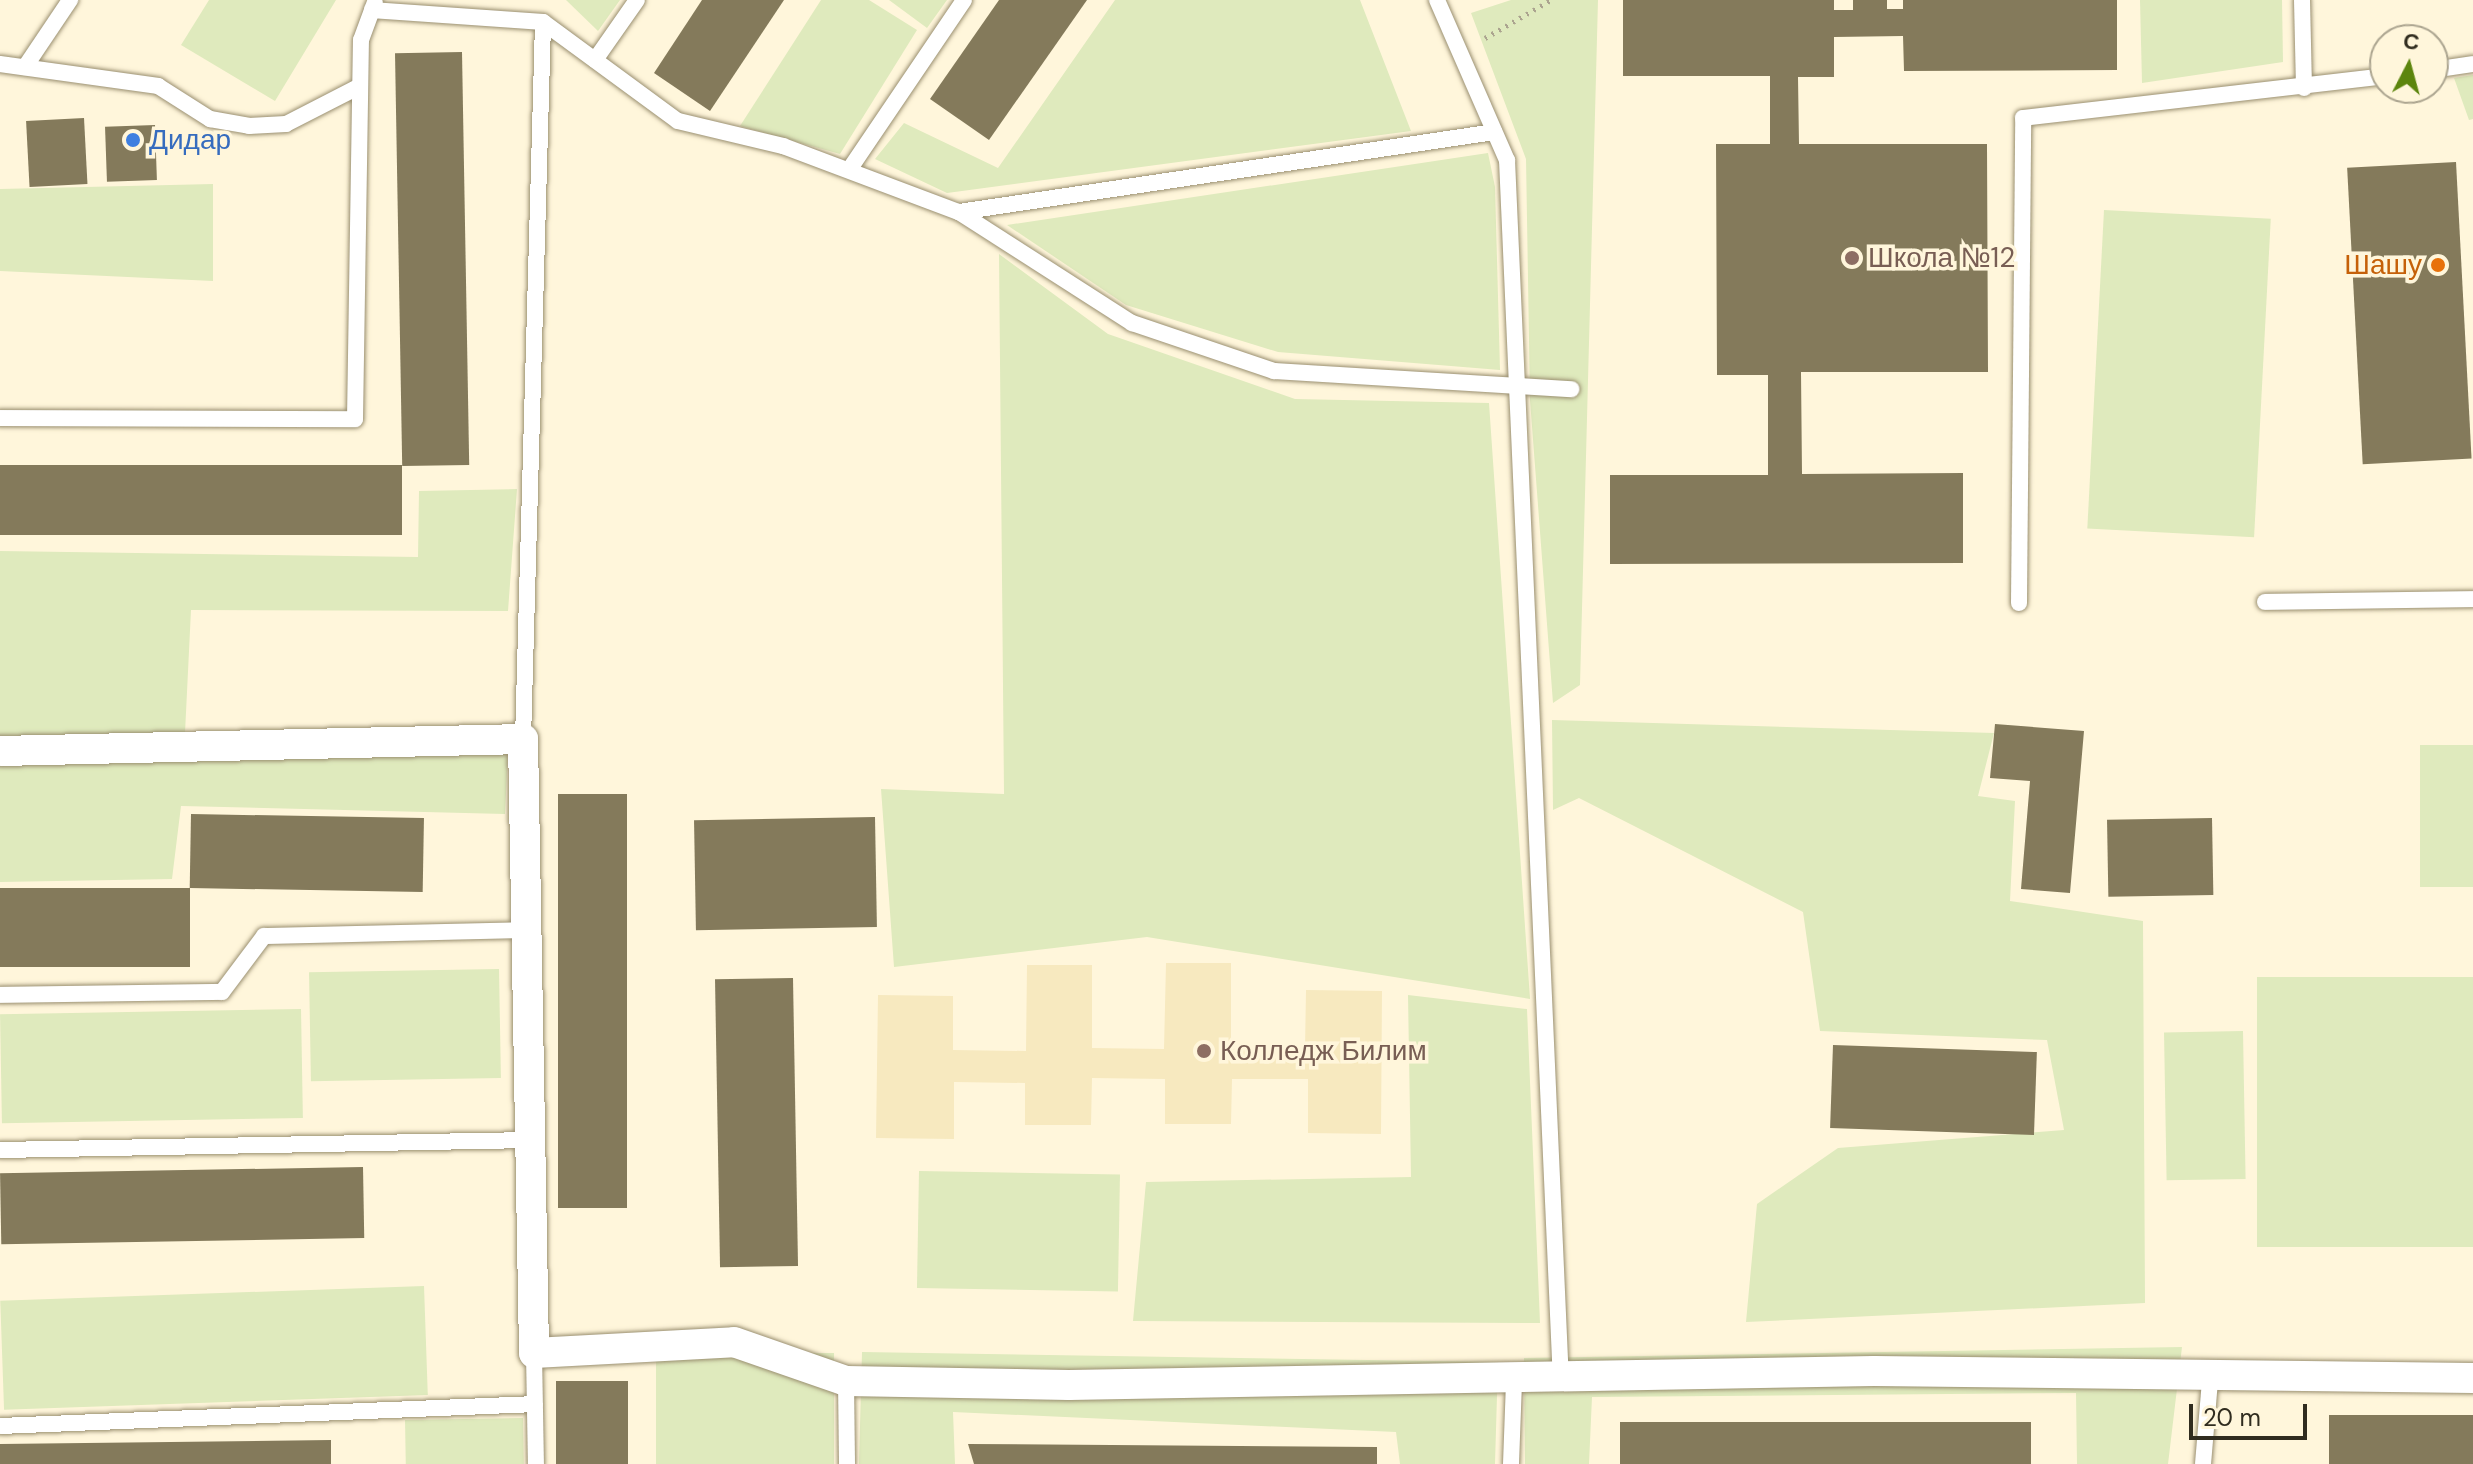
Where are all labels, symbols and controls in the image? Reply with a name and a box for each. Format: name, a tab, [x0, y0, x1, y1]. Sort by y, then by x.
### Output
north arrow	[2369, 24, 2449, 104]
text: С	[2402, 26, 2421, 57]
place label: Дидар	[149, 123, 231, 157]
marker: Дидар	[124, 131, 142, 149]
place label: Школа №12	[1868, 241, 2015, 275]
place label: Шашу	[2344, 248, 2422, 282]
marker: Школа №12	[1843, 249, 1861, 267]
marker: Шашу	[2429, 256, 2447, 274]
place label: Колледж Билим	[1220, 1034, 1427, 1068]
marker: Колледж Билим	[1195, 1042, 1213, 1060]
scale bar	[2193, 1388, 2311, 1438]
text: 20 m	[2203, 1402, 2261, 1433]

